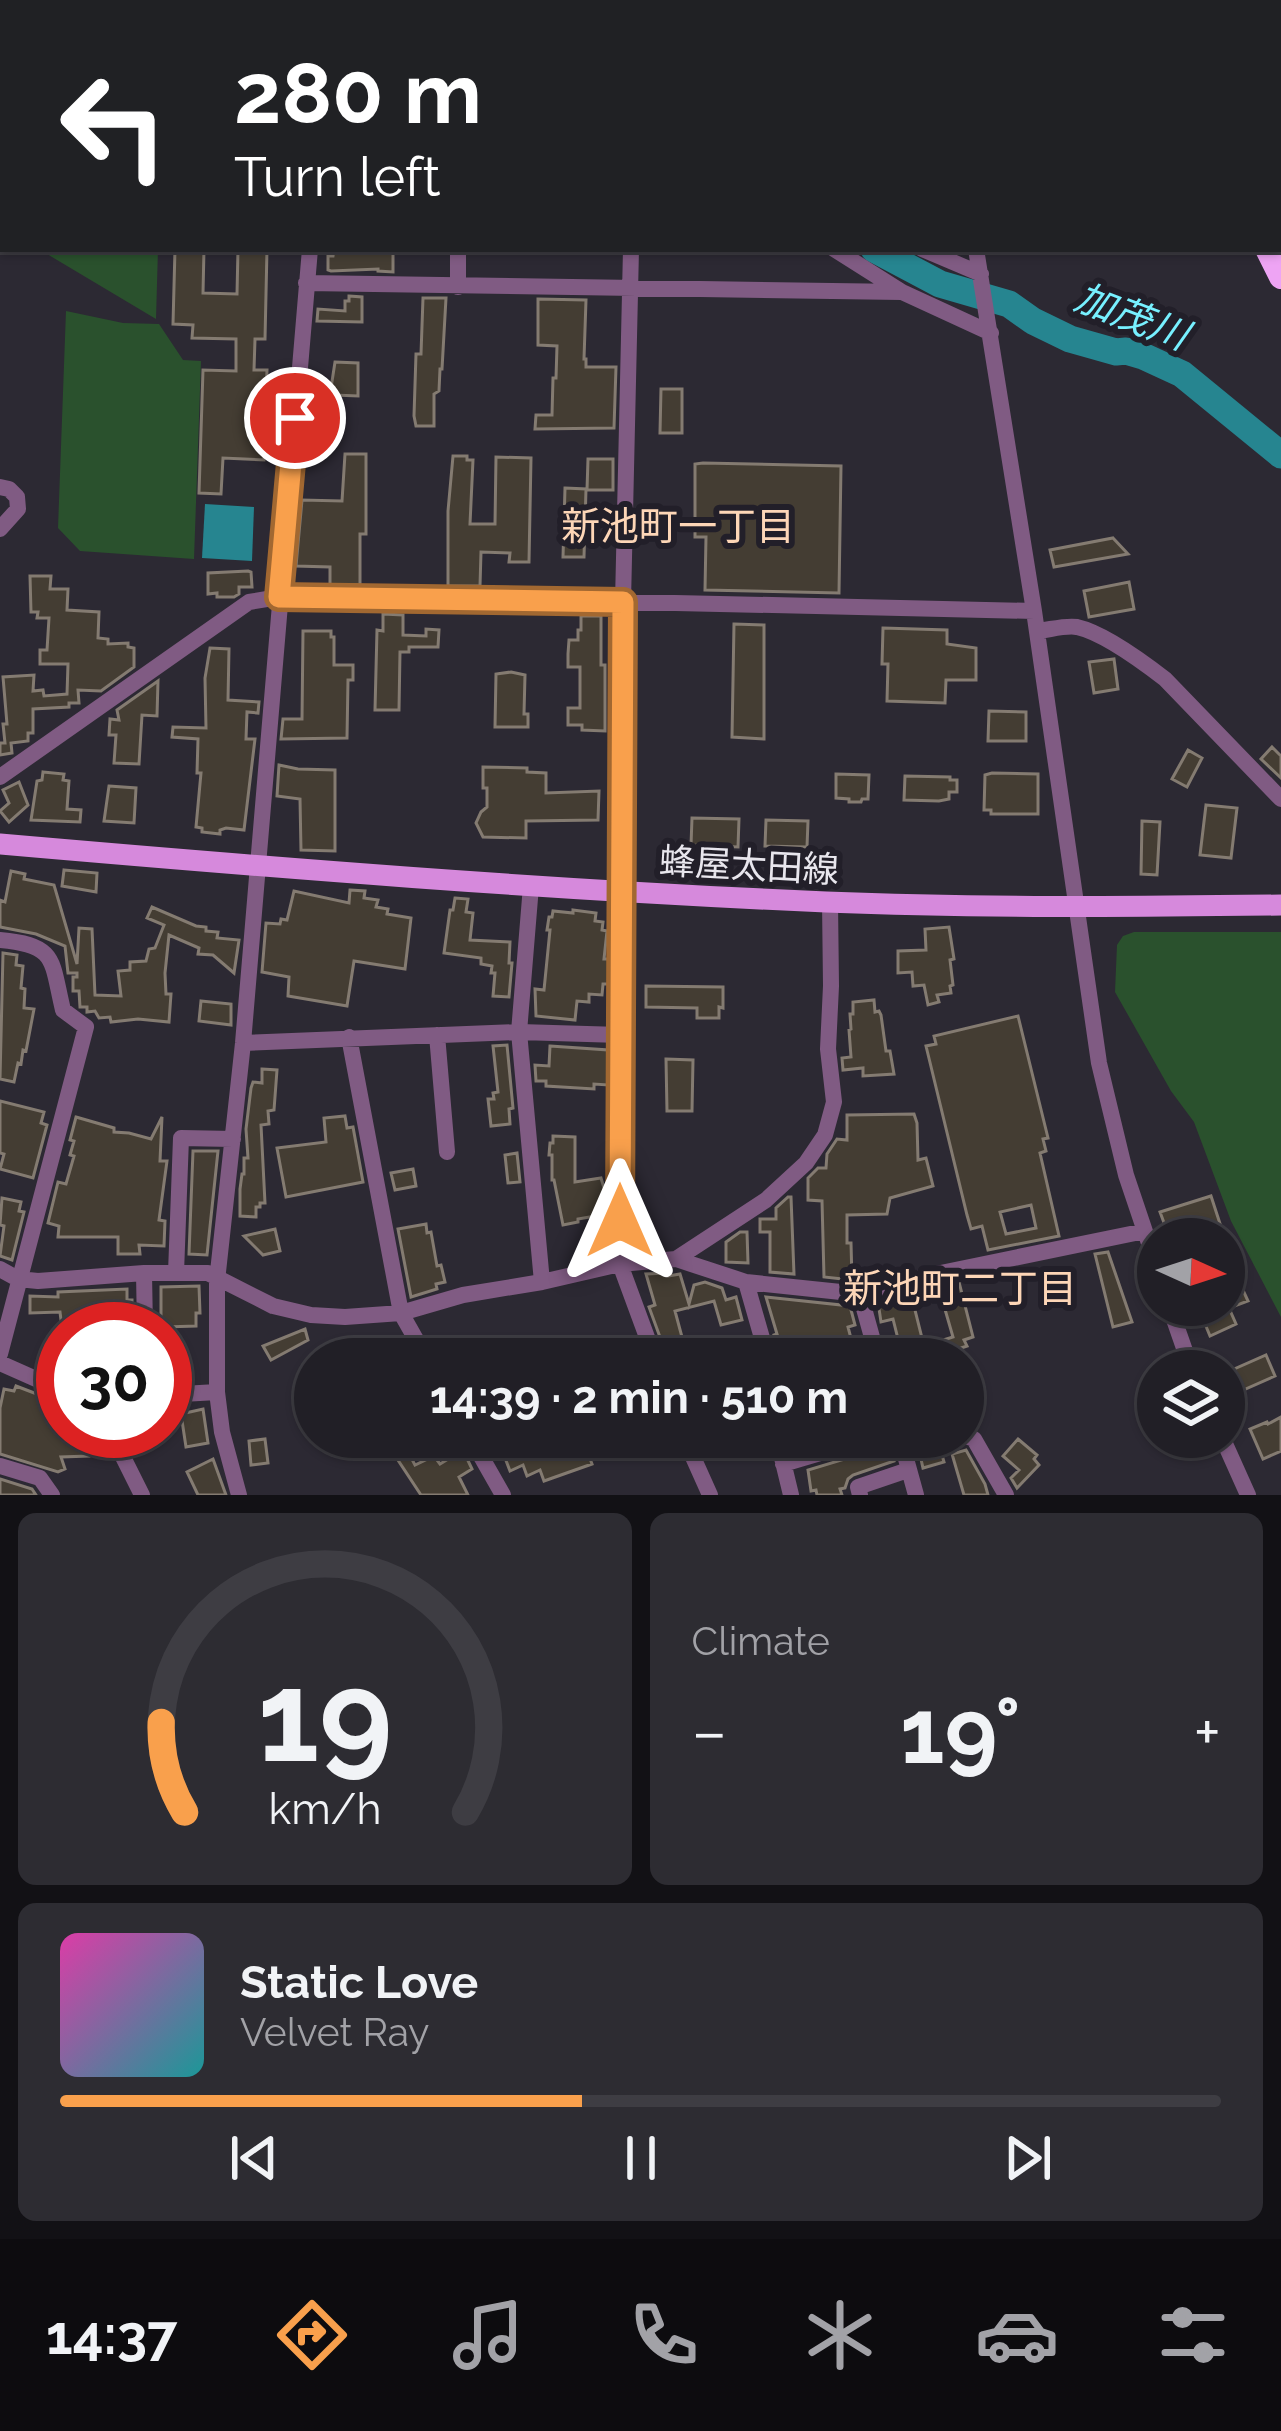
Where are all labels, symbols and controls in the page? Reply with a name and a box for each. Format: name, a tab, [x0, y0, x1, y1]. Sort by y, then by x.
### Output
text: 280 m	[234, 44, 482, 143]
icon: left	[36, 48, 192, 204]
text: Turn left	[234, 145, 441, 209]
water label: 加茂川	[1069, 274, 1199, 360]
pin	[244, 367, 346, 469]
icon: arrive	[262, 385, 328, 451]
district label: 新池町一丁目	[561, 503, 795, 549]
street label: 蜂屋太田線	[658, 839, 840, 891]
position arrow	[557, 1158, 683, 1284]
north arrow	[1137, 1218, 1245, 1326]
map controls	[1137, 1218, 1245, 1458]
district label: 新池町二丁目	[843, 1265, 1077, 1311]
speed limit sign: 30	[36, 1302, 192, 1458]
button: layers	[1137, 1350, 1245, 1458]
text: 14:39 · 2 min · 510 m	[430, 1371, 848, 1424]
text: Climate	[692, 1618, 830, 1664]
text: 19	[257, 1644, 392, 1790]
text: 19°	[900, 1678, 1021, 1784]
text: −	[692, 1693, 727, 1770]
text: +	[1194, 1693, 1221, 1770]
text: km/h	[268, 1784, 381, 1834]
text: Static Love	[240, 1956, 478, 2009]
text: Velvet Ray	[240, 2009, 429, 2055]
icon: previous	[221, 2125, 287, 2191]
icon: pause	[608, 2125, 674, 2191]
icon: next	[995, 2125, 1061, 2191]
icon: directions	[270, 2293, 354, 2377]
icon: music	[446, 2293, 530, 2377]
icon: phone	[622, 2293, 706, 2377]
icon: climate	[798, 2293, 882, 2377]
icon: car	[975, 2293, 1059, 2377]
icon: filters	[1151, 2293, 1235, 2377]
text: 14:37	[46, 2303, 177, 2367]

